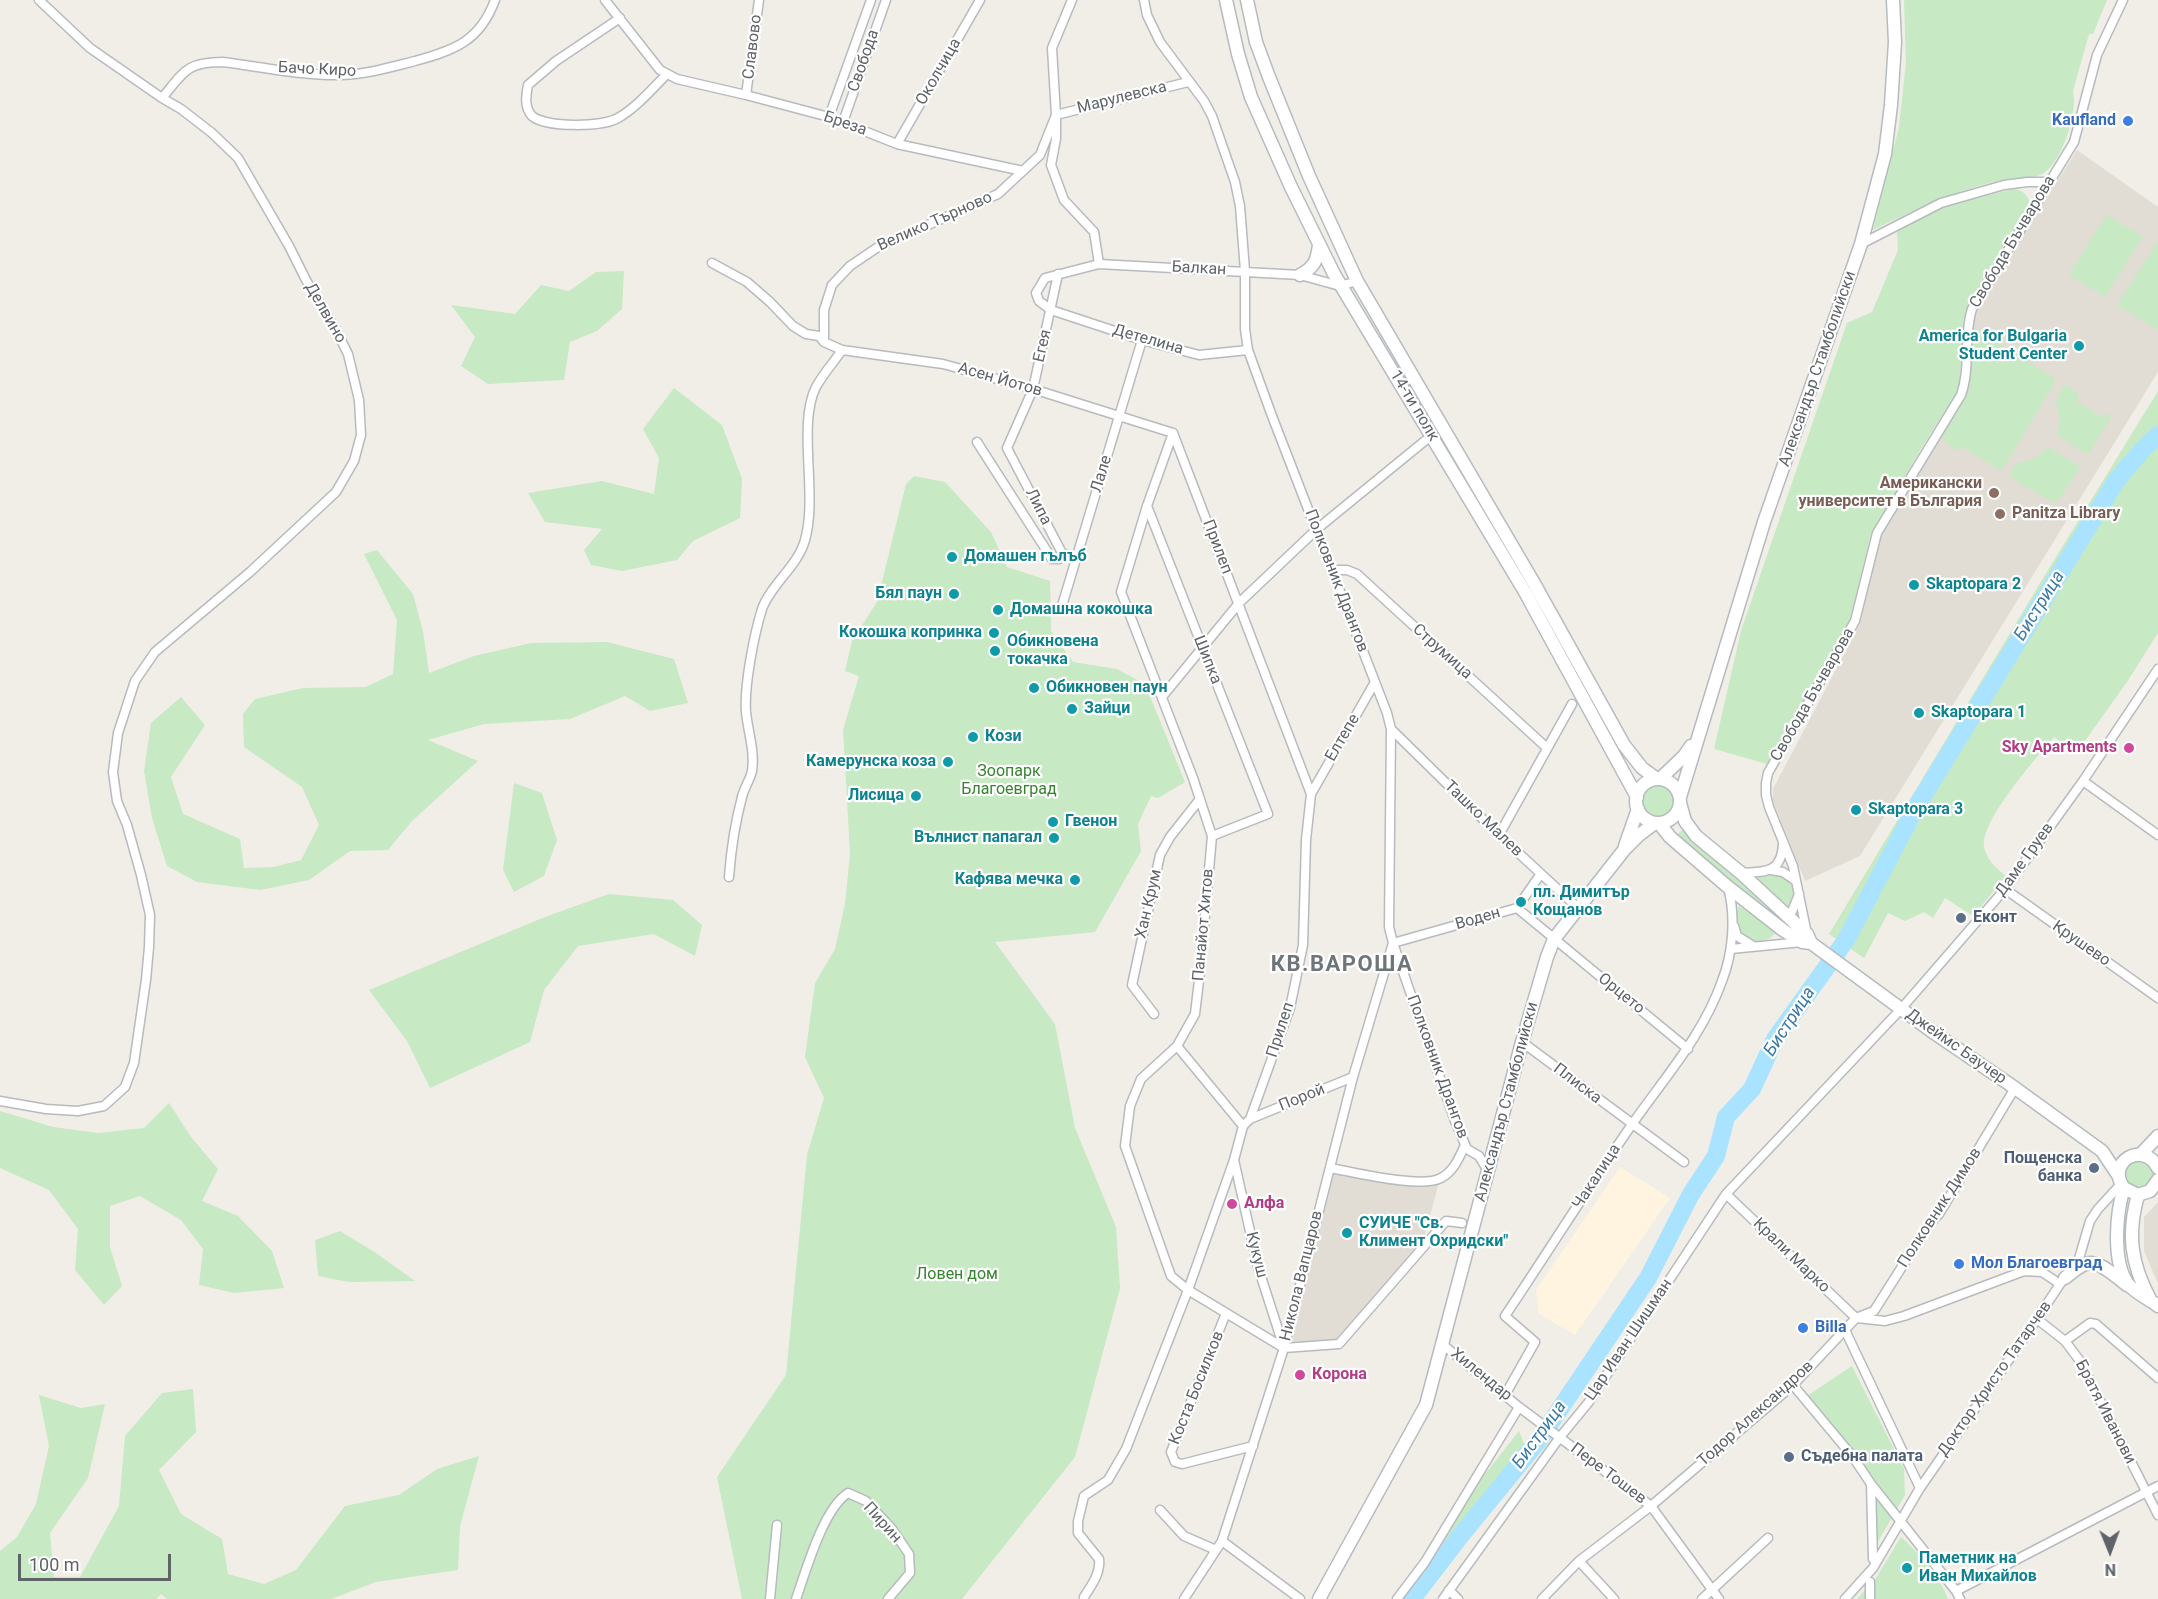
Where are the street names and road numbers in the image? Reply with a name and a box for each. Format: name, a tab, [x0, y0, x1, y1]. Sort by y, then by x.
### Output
street label: Славово	[740, 14, 766, 80]
street label: Свобода	[844, 27, 884, 95]
street label: Околчица	[912, 35, 966, 109]
street label: Бачо Киро	[278, 58, 356, 82]
street label: Марулевска	[1075, 78, 1169, 118]
street label: Бреза	[821, 108, 869, 140]
street label: Свобода Бъчварова	[1966, 172, 2060, 312]
street label: Велико Търново	[875, 188, 995, 256]
street label: Балкан	[1171, 258, 1227, 280]
street label: Александър Стамболийски	[1775, 269, 1861, 469]
street label: Делвино	[300, 279, 350, 347]
street label: Детелина	[1111, 321, 1185, 359]
street label: Егея	[1030, 328, 1056, 364]
street label: Асен Йотов	[956, 359, 1044, 401]
street label: 14-ти полк	[1385, 367, 1443, 445]
street label: Лале	[1087, 453, 1117, 495]
street label: Липа	[1021, 485, 1055, 529]
street label: Полковник Дрангов	[1300, 507, 1372, 655]
street label: Прилеп	[1198, 517, 1236, 577]
street label: Струмица	[1408, 620, 1476, 684]
street label: Свобода Бъчварова	[1767, 625, 1859, 765]
street label: Шипка	[1189, 633, 1225, 687]
street label: Елтепе	[1322, 711, 1364, 765]
street label: Ташко Малев	[1440, 777, 1526, 861]
street label: Даме Груев	[1992, 819, 2058, 901]
street label: Хан Крум	[1132, 868, 1166, 940]
street label: Панайот Хитов	[1190, 868, 1218, 982]
street label: Воден	[1453, 903, 1503, 935]
street label: Крушево	[2048, 917, 2114, 971]
street label: Орцето	[1594, 969, 1648, 1019]
street label: Полковник Дрангов	[1402, 993, 1472, 1141]
street label: Прилеп	[1263, 1000, 1299, 1060]
street label: Александър Стамболийски	[1471, 1000, 1543, 1204]
street label: Джеймс Баучер	[1902, 1005, 2010, 1089]
street label: Плиска	[1549, 1060, 1605, 1108]
street label: Порой	[1276, 1080, 1328, 1116]
street label: Чакалица	[1569, 1141, 1625, 1213]
street label: Полковник Димов	[1894, 1145, 1986, 1271]
street label: Никола Вапцаров	[1277, 1209, 1327, 1343]
street label: Крали Марко	[1749, 1215, 1833, 1297]
street label: Кукуш	[1241, 1230, 1271, 1280]
street label: Цар Иван Шишман	[1581, 1275, 1677, 1405]
street label: Доктор Христо Татарчев	[1934, 1298, 2056, 1460]
street label: Коста Босилков	[1166, 1328, 1228, 1448]
street label: Хилендар	[1446, 1344, 1516, 1406]
street label: Тодор Александров	[1694, 1357, 1818, 1471]
street label: Братя Иванови	[2071, 1357, 2139, 1467]
street label: Пере Тошев	[1566, 1439, 1650, 1509]
street label: Пирин	[859, 1499, 905, 1547]

